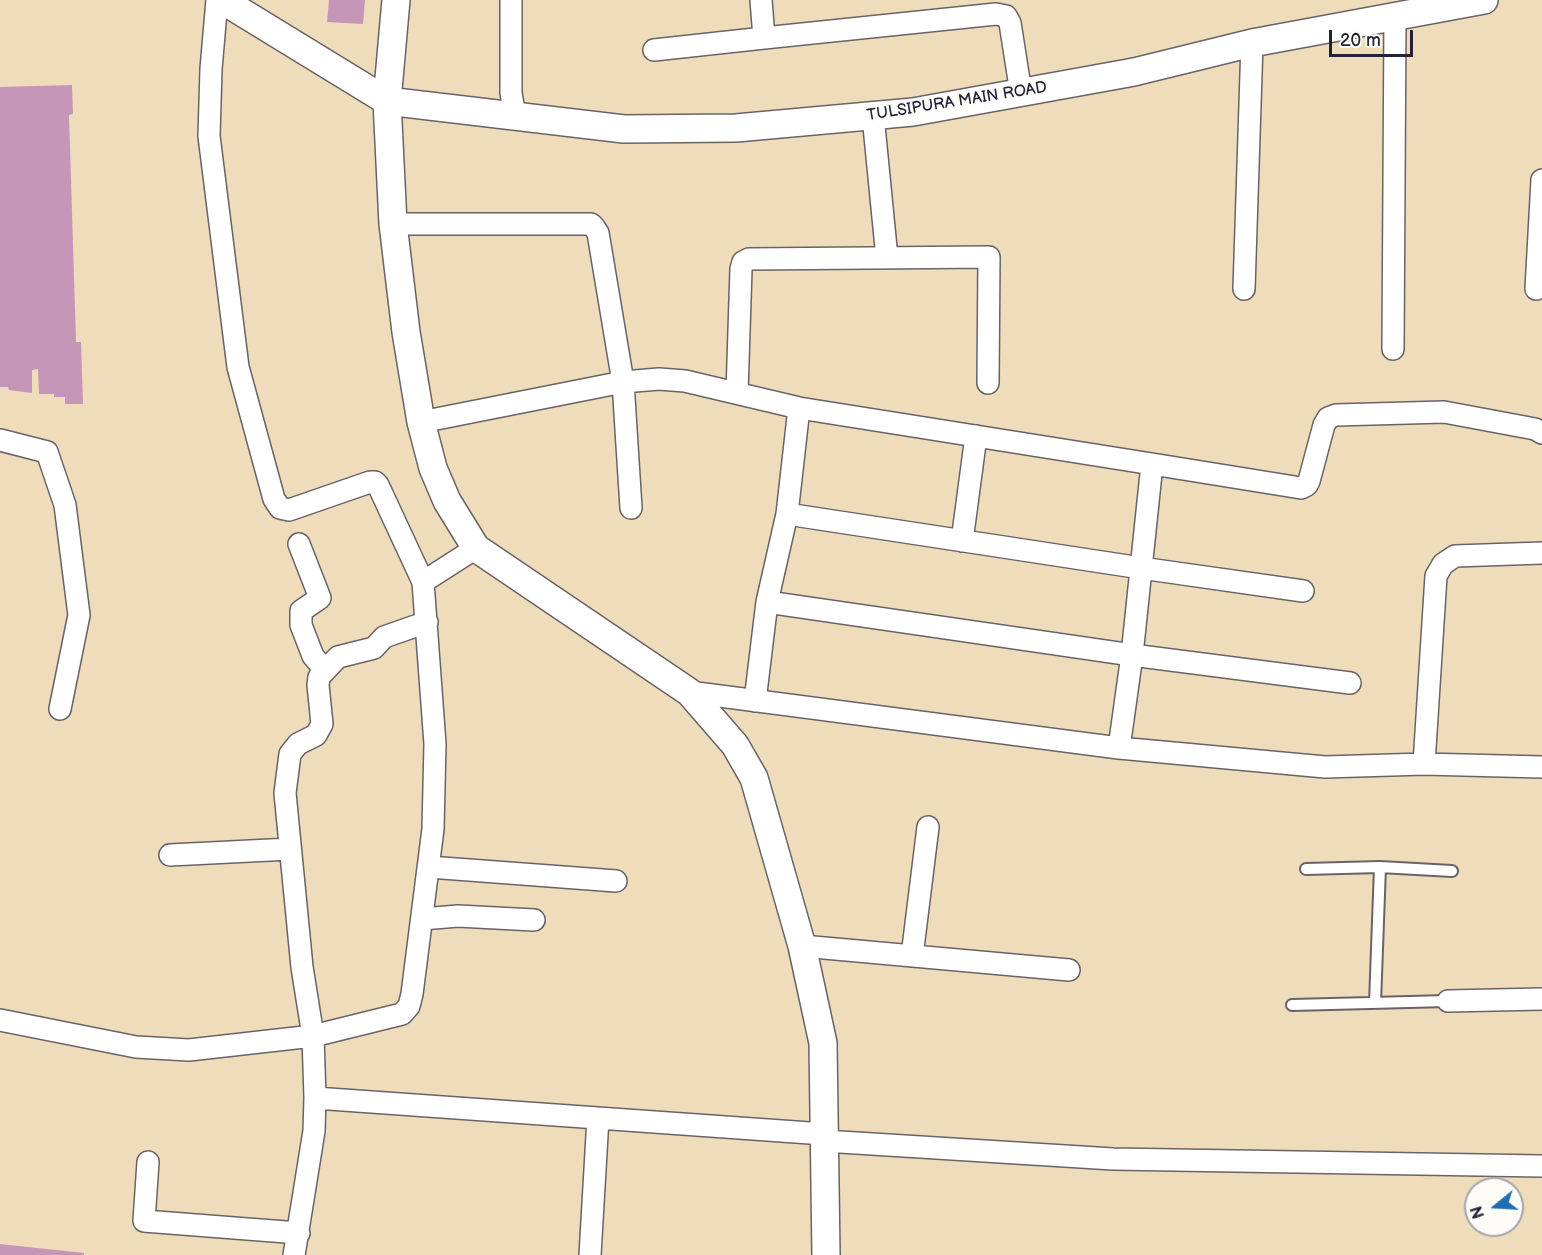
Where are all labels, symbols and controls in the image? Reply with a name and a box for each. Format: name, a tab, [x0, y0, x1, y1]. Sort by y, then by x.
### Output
scale bar	[1332, 18, 1416, 56]
text: 20 m	[1340, 30, 1381, 51]
street label: TULSIPURA MAIN ROAD	[866, 78, 1048, 126]
north arrow	[1464, 1177, 1524, 1237]
text: N	[1467, 1203, 1489, 1221]

